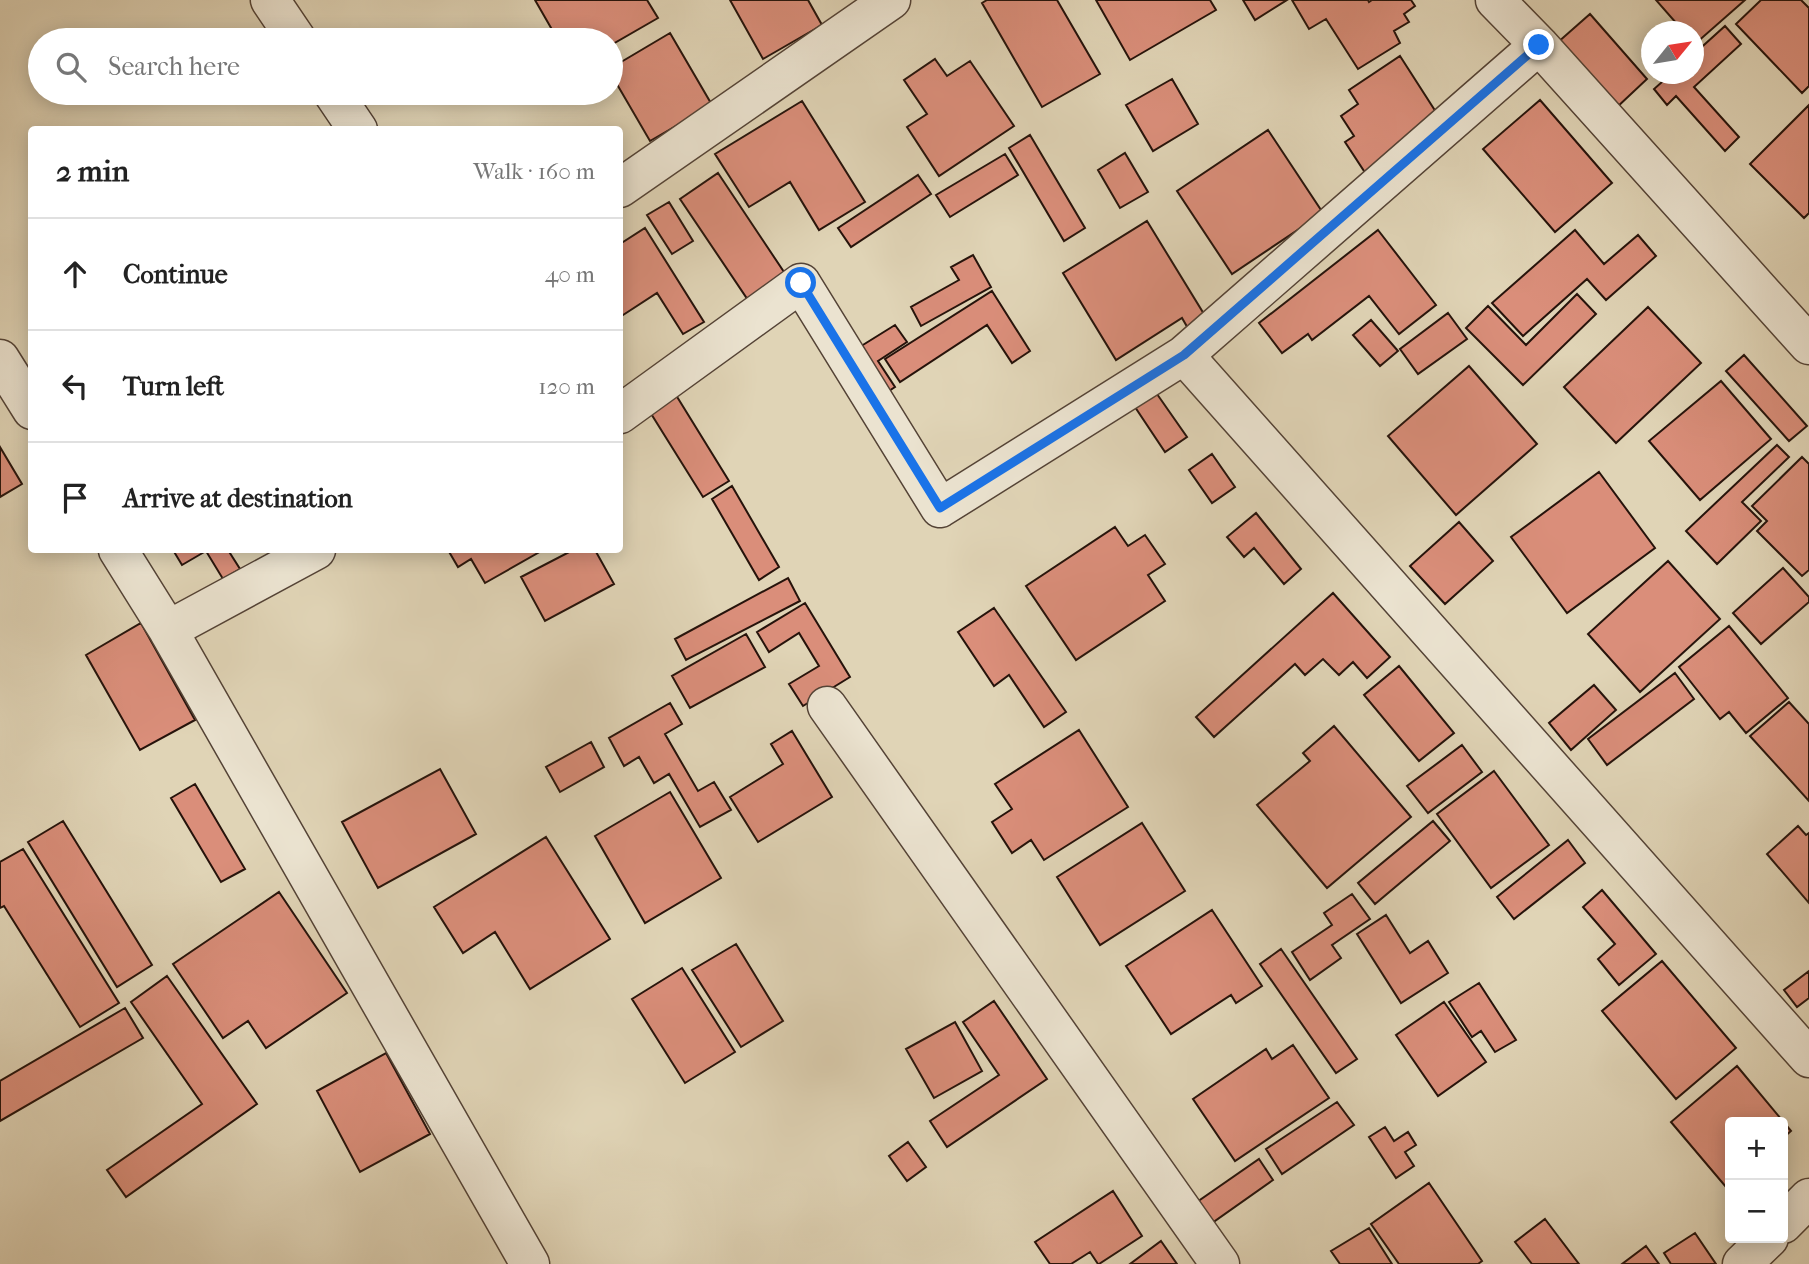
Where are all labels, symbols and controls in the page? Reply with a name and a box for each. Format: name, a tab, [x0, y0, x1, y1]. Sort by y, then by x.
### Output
north arrow	[1641, 21, 1704, 84]
search box	[28, 28, 623, 105]
route end	[1523, 29, 1554, 60]
icon: search	[52, 48, 90, 86]
text: Search here	[108, 51, 240, 82]
text: 2 min	[56, 154, 129, 189]
text: Walk · 160 m	[473, 158, 595, 185]
icon: ahead	[56, 255, 94, 293]
text: Continue	[123, 259, 228, 290]
text: 40 m	[545, 261, 595, 288]
route start	[785, 267, 816, 298]
icon: left	[56, 367, 94, 405]
text: Turn left	[123, 371, 224, 402]
text: 120 m	[538, 373, 595, 400]
icon: arrive	[56, 479, 94, 517]
text: Arrive at destination	[123, 483, 353, 514]
map controls	[1725, 1117, 1788, 1243]
button: +	[1725, 1117, 1788, 1180]
button: −	[1725, 1180, 1788, 1243]

